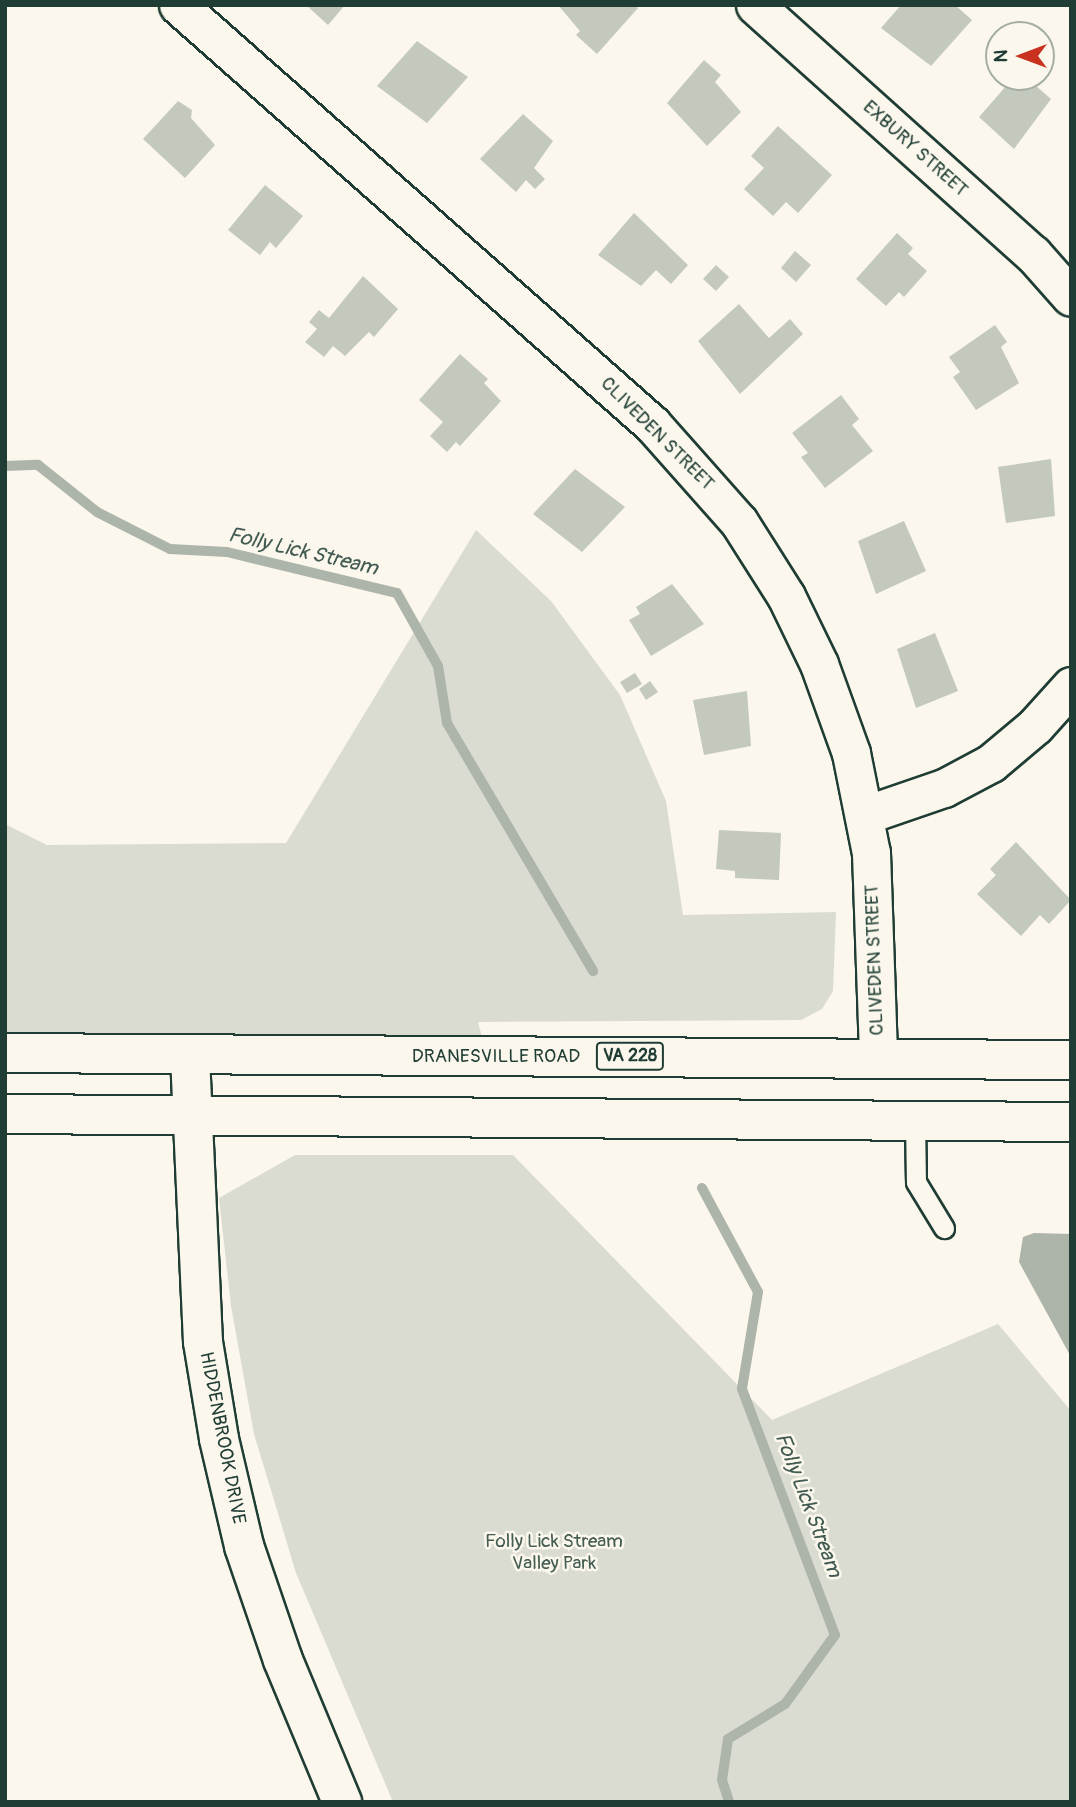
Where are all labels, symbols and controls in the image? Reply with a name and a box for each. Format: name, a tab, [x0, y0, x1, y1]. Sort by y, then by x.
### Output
north arrow	[985, 21, 1055, 91]
text: N	[989, 50, 1013, 62]
street label: EXBURY STREET	[858, 96, 972, 202]
street label: CLIVEDEN STREET	[596, 373, 718, 495]
water label: Folly Lick Stream	[226, 523, 380, 581]
street label: CLIVEDEN STREET	[861, 884, 889, 1036]
road number: VA 228	[595, 1042, 665, 1070]
street label: DRANESVILLE ROAD	[412, 1046, 580, 1068]
street label: HIDDENBROOK DRIVE	[194, 1350, 250, 1526]
water label: Folly Lick Stream	[769, 1429, 847, 1581]
park label: Folly Lick Stream Valley Park	[485, 1531, 623, 1575]

